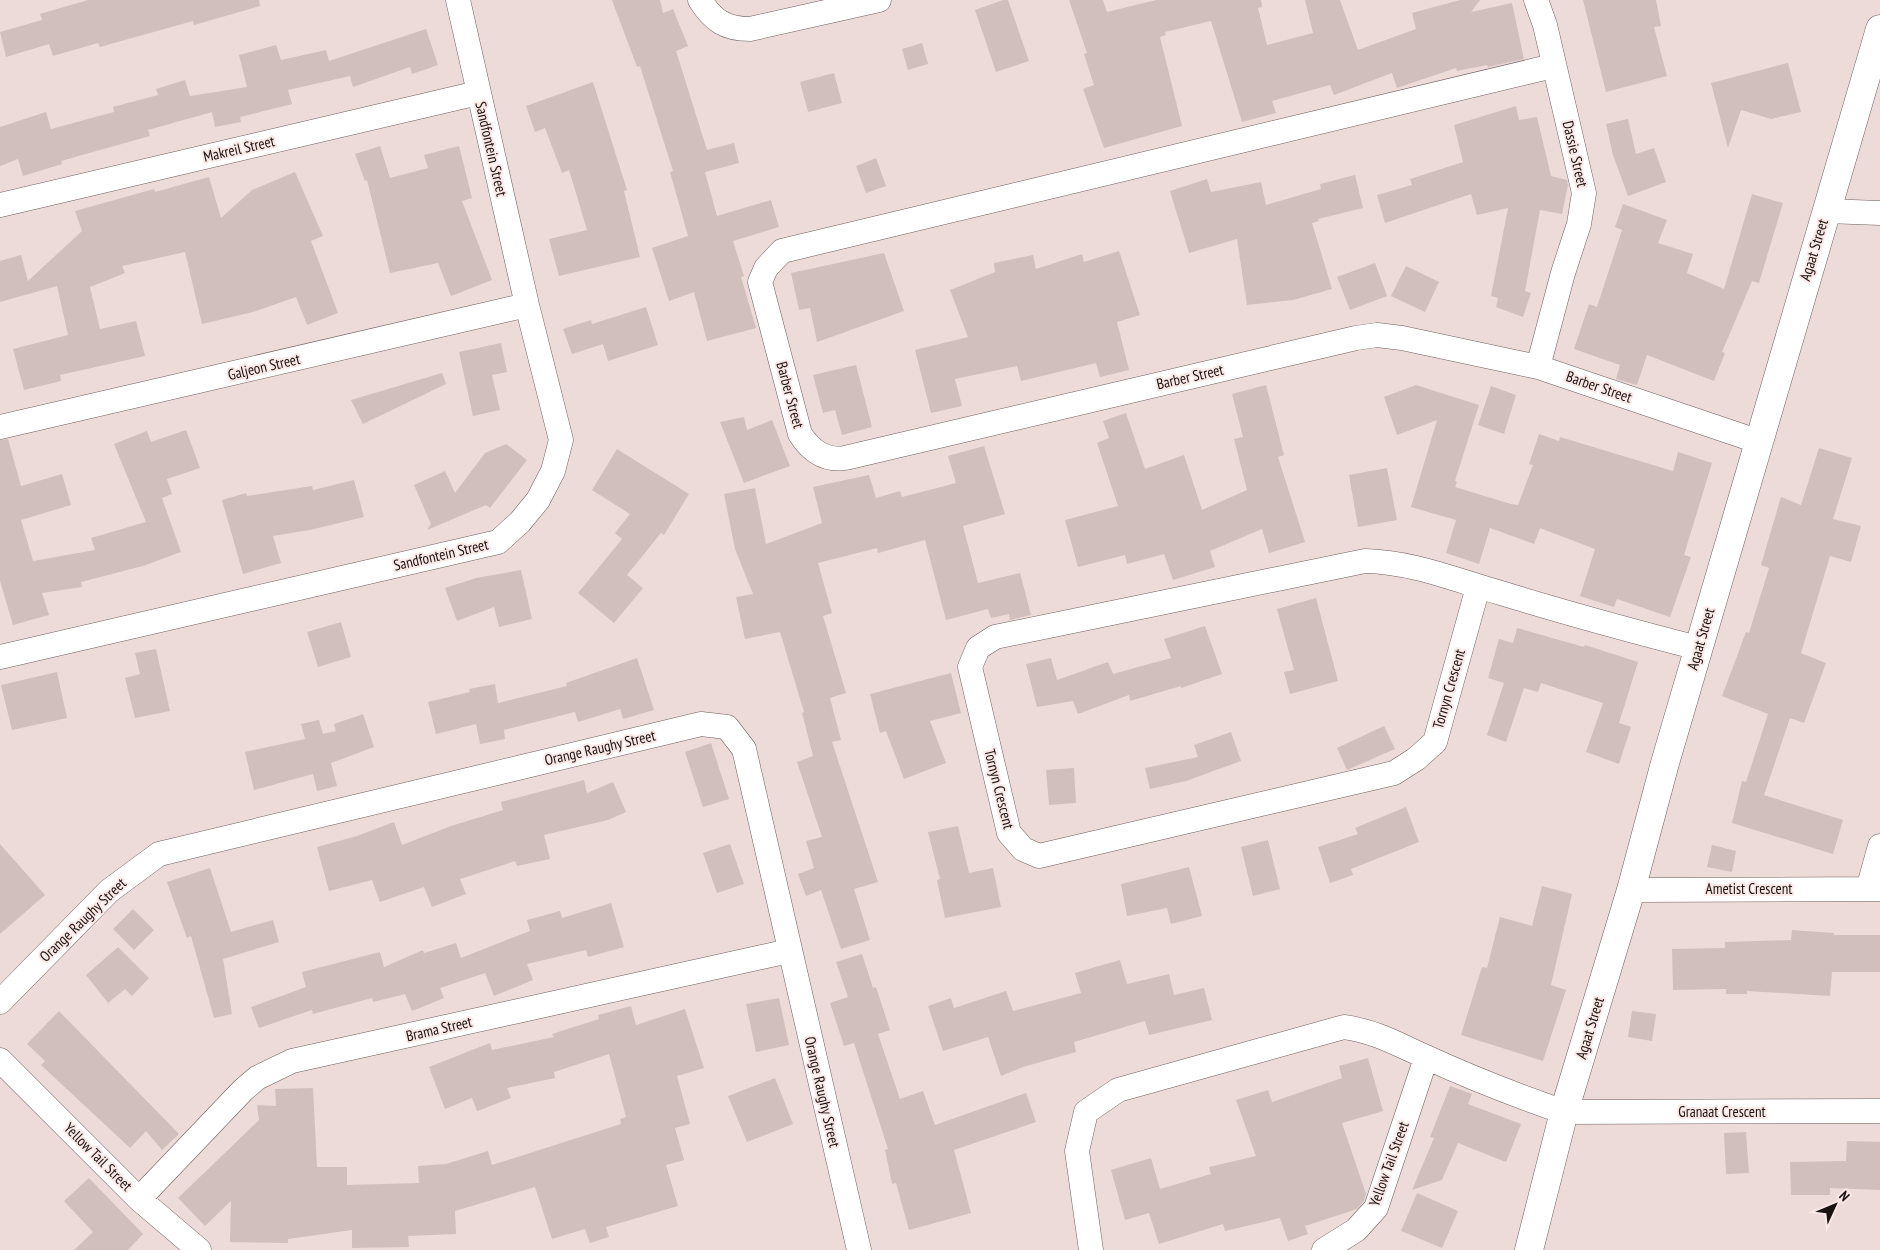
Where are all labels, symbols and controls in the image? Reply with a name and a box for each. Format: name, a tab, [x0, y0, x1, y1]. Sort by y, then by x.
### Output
street label: Sandfontein Street	[471, 100, 512, 198]
street label: Dassie Street	[1559, 119, 1592, 189]
street label: Makreil Street	[201, 131, 276, 166]
street label: Agaat Street	[1795, 217, 1832, 283]
street label: Galjeon Street	[226, 349, 302, 384]
street label: Barber Street	[772, 359, 808, 430]
street label: Barber Street	[1155, 360, 1225, 393]
street label: Barber Street	[1564, 366, 1635, 407]
street label: Sandfontein Street	[392, 534, 490, 575]
street label: Agaat Street	[1683, 606, 1718, 672]
street label: Tornyn Crescent	[1428, 647, 1469, 731]
street label: Orange Raughy Street	[543, 726, 657, 769]
street label: Tornyn Crescent	[980, 747, 1019, 831]
street label: Orange Raughy Street	[35, 874, 130, 966]
street label: Ametist Crescent	[1706, 879, 1792, 898]
street label: Agaat Street	[1571, 995, 1608, 1061]
street label: Brama Street	[404, 1012, 474, 1045]
street label: Orange Raughy Street	[801, 1035, 844, 1149]
street label: Granaat Crescent	[1678, 1102, 1766, 1121]
street label: Yellow Tail Street	[60, 1118, 137, 1195]
street label: Yellow Tail Street	[1364, 1119, 1413, 1209]
north arrow	[1810, 1180, 1860, 1230]
text: N	[1835, 1187, 1853, 1205]

